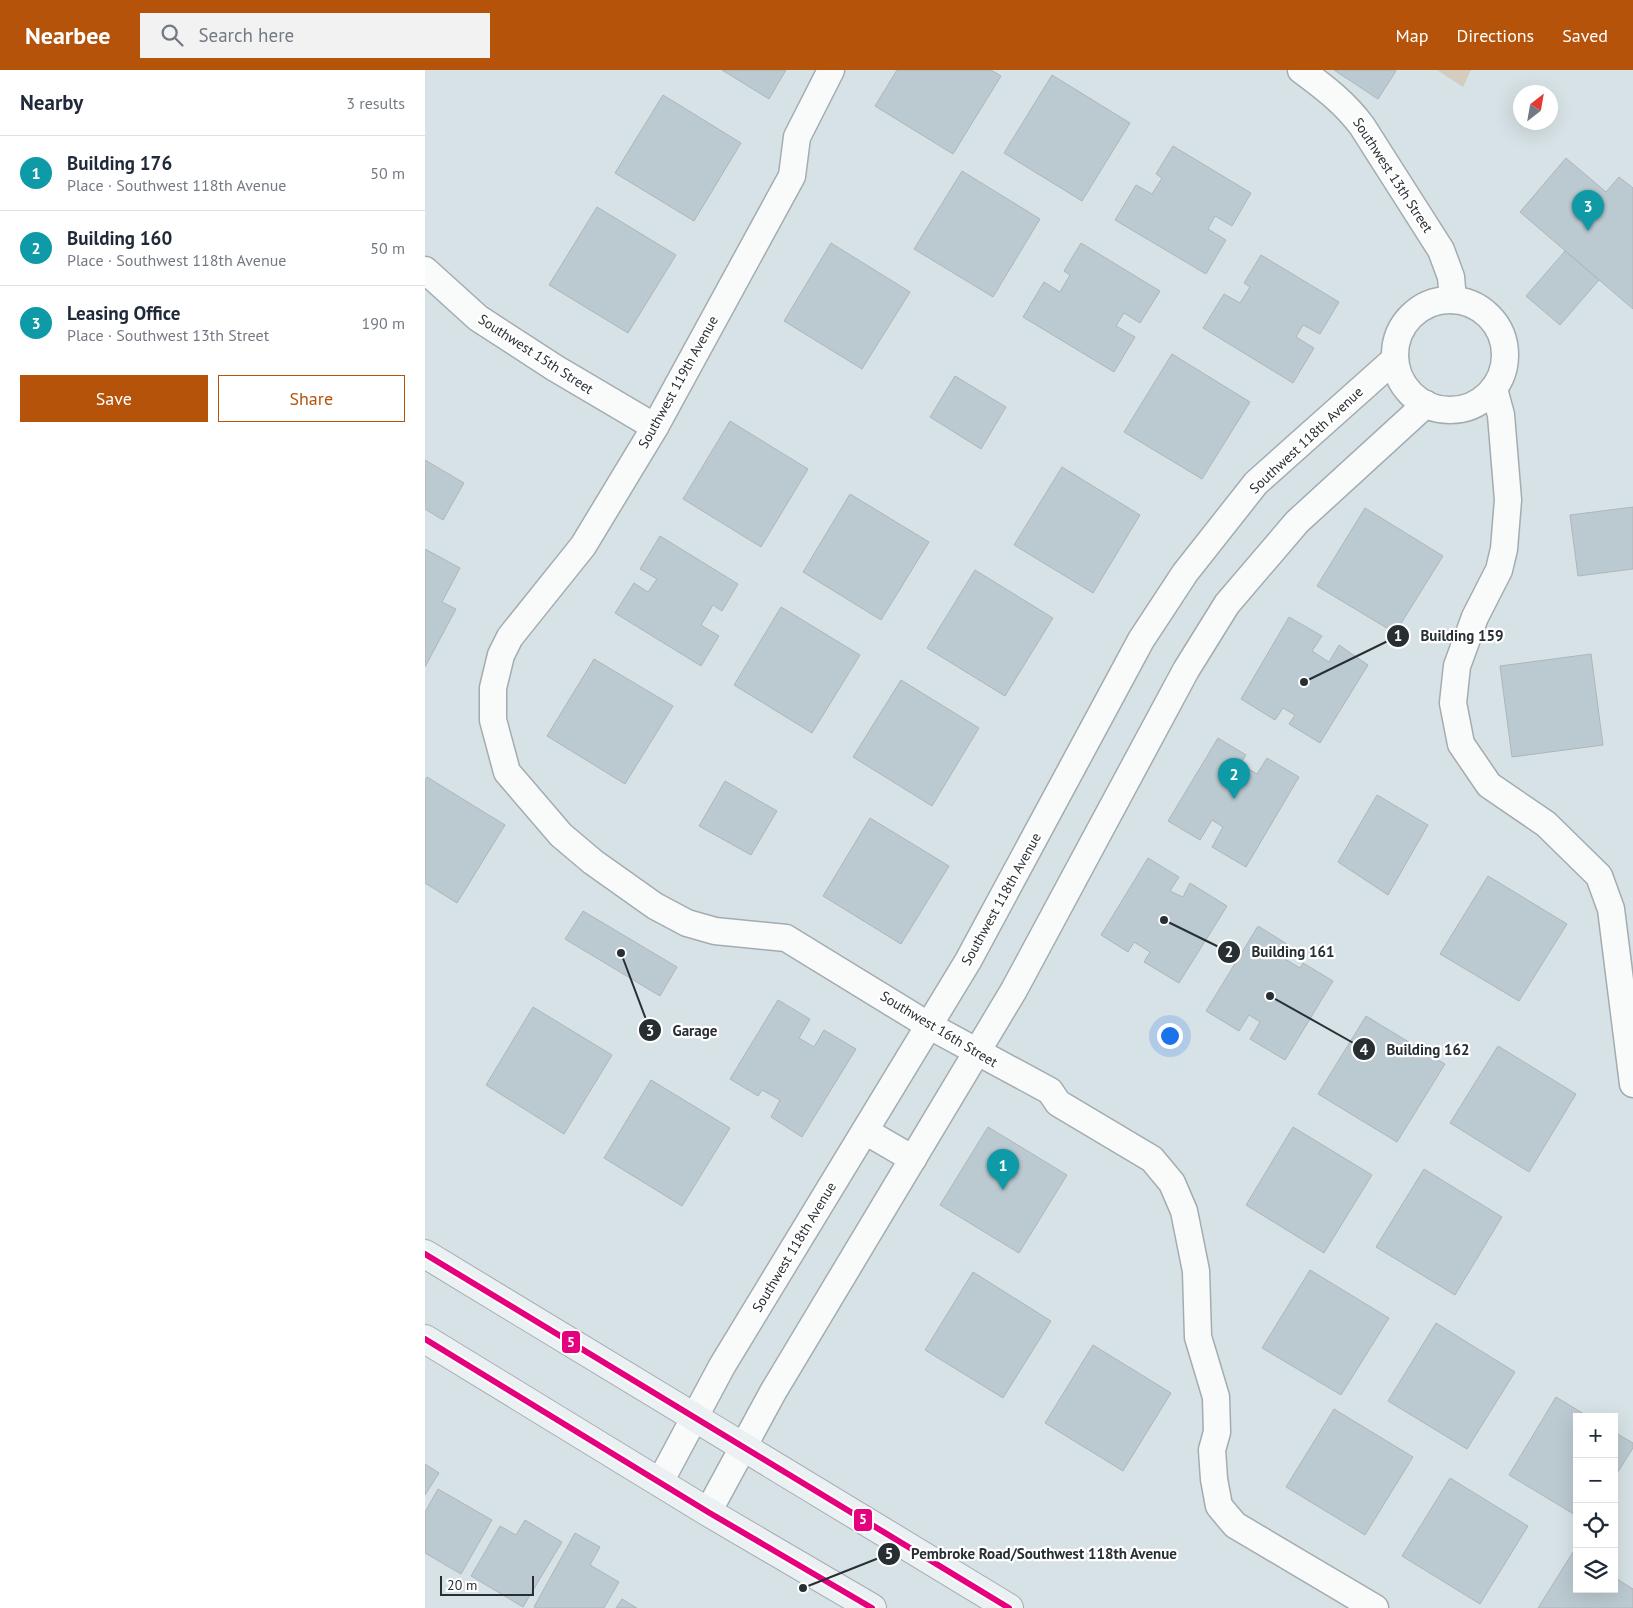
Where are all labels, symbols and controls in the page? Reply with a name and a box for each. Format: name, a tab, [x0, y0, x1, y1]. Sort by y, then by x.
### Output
search box	[140, 13, 490, 58]
text: Nearbee	[25, 20, 110, 51]
icon: search	[158, 21, 186, 49]
text: Search here	[198, 23, 294, 47]
text: Map	[1396, 24, 1428, 47]
text: Directions	[1456, 24, 1534, 47]
text: Saved	[1562, 24, 1608, 47]
north arrow	[1513, 85, 1558, 130]
text: Nearby	[20, 89, 83, 116]
text: 3 results	[346, 93, 405, 113]
street label: Southwest 13th Street	[1349, 114, 1437, 236]
text: Building 176	[67, 151, 172, 175]
text: 1	[31, 163, 41, 183]
text: 50 m	[370, 163, 405, 183]
text: Place · Southwest 118th Avenue	[67, 175, 286, 195]
pin: 3	[1572, 190, 1604, 231]
text: Building 160	[67, 226, 172, 250]
text: 2	[31, 238, 41, 258]
text: 50 m	[370, 238, 405, 258]
text: Place · Southwest 118th Avenue	[67, 250, 286, 270]
text: Leasing Office	[67, 301, 180, 325]
street label: Southwest 15th Street	[475, 310, 597, 398]
text: 3	[31, 313, 41, 333]
text: 190 m	[362, 313, 405, 333]
street label: Southwest 119th Avenue	[634, 313, 722, 451]
text: Place · Southwest 13th Street	[67, 325, 269, 345]
button: Save	[20, 375, 208, 422]
button: Share	[218, 375, 405, 422]
street label: Southwest 118th Avenue	[1245, 383, 1367, 497]
callout: Building 159	[1386, 621, 1514, 651]
text: 1	[1394, 626, 1402, 645]
text: Building 159	[1420, 626, 1504, 645]
pin: 2	[1218, 758, 1250, 799]
street label: Southwest 118th Avenue	[957, 830, 1045, 968]
callout: Building 161	[1217, 937, 1345, 967]
text: 2	[1225, 942, 1233, 961]
text: Building 161	[1251, 942, 1335, 961]
street label: Southwest 16th Street	[877, 987, 1001, 1071]
callout: Garage	[637, 1015, 727, 1045]
text: 3	[646, 1021, 654, 1040]
text: Garage	[673, 1021, 718, 1040]
your location	[1157, 1023, 1183, 1049]
callout: Building 162	[1352, 1034, 1480, 1064]
text: 4	[1360, 1040, 1369, 1059]
text: Building 162	[1386, 1040, 1470, 1059]
pin: 1	[987, 1149, 1019, 1190]
street label: Southwest 118th Avenue	[748, 1179, 840, 1315]
line badge: 5	[561, 1330, 581, 1354]
text: 5	[567, 1333, 575, 1351]
map controls	[1573, 1413, 1618, 1593]
button: +	[1573, 1413, 1618, 1458]
button: −	[1573, 1458, 1618, 1503]
button: locate	[1573, 1503, 1618, 1548]
line badge: 5	[853, 1508, 873, 1532]
text: 5	[859, 1510, 867, 1528]
callout: Pembroke Road/Southwest 118th Avenue	[876, 1539, 1187, 1569]
text: 5	[885, 1544, 893, 1563]
text: Pembroke Road/Southwest 118th Avenue	[911, 1544, 1177, 1563]
button: layers	[1573, 1548, 1618, 1593]
scale bar	[440, 1573, 534, 1596]
text: 20 m	[447, 1576, 477, 1594]

